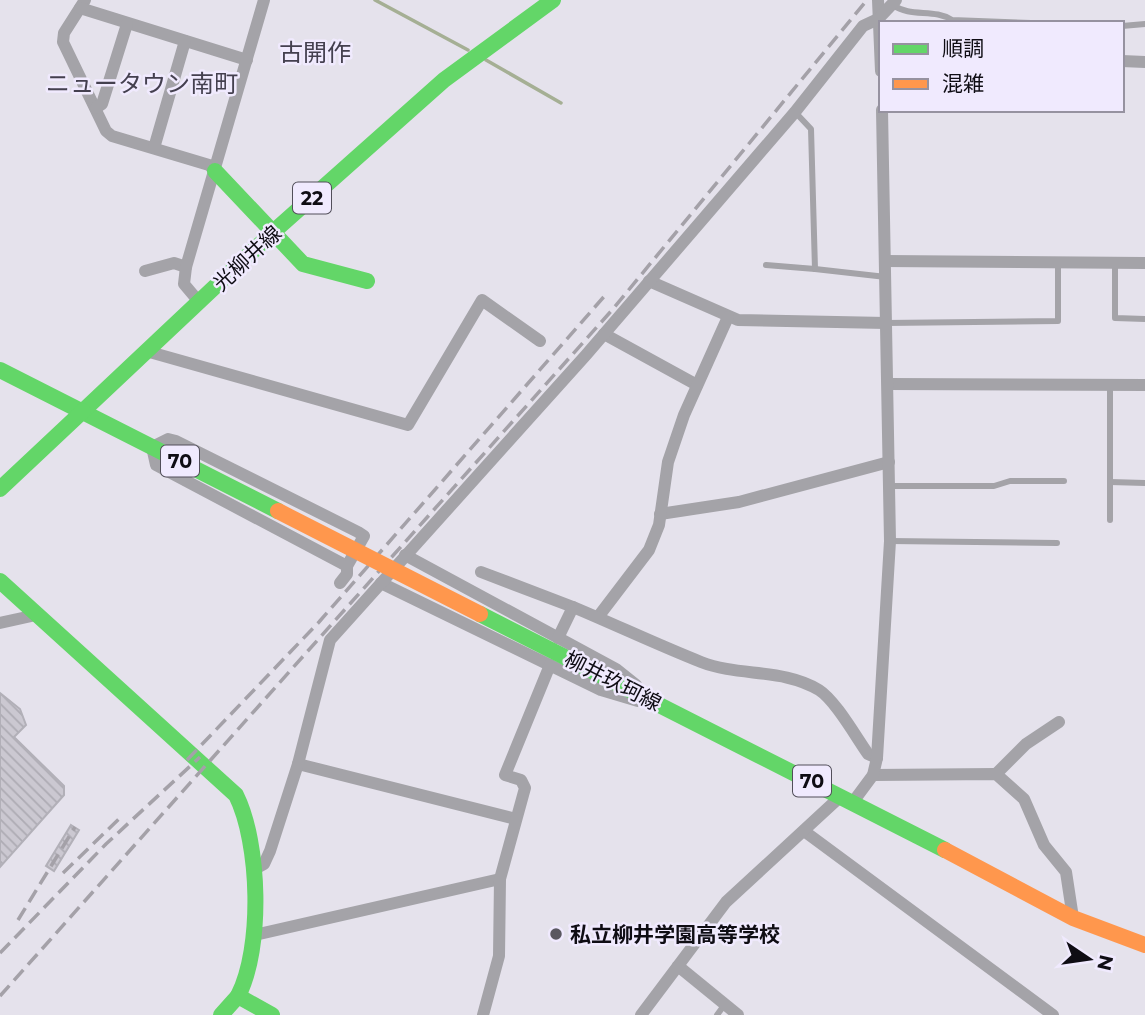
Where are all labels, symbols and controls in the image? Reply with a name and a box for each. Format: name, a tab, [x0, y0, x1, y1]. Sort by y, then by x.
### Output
legend	[879, 21, 1124, 112]
text: 順調	[942, 36, 984, 61]
district label: 古開作	[279, 38, 351, 67]
district label: ニュータウン南町	[46, 69, 238, 98]
text: 混雑	[942, 71, 984, 96]
road number: 22	[293, 182, 331, 214]
street label: 光柳井線	[208, 220, 286, 296]
road number: 70	[161, 446, 199, 476]
street label: 柳井玖珂線	[561, 646, 665, 716]
road number: 70	[793, 766, 831, 796]
place label: 私立柳井学園高等学校	[570, 922, 780, 947]
north arrow	[1054, 924, 1124, 994]
marker: 私立柳井学園高等学校	[548, 926, 564, 942]
text: N	[1092, 953, 1118, 973]

